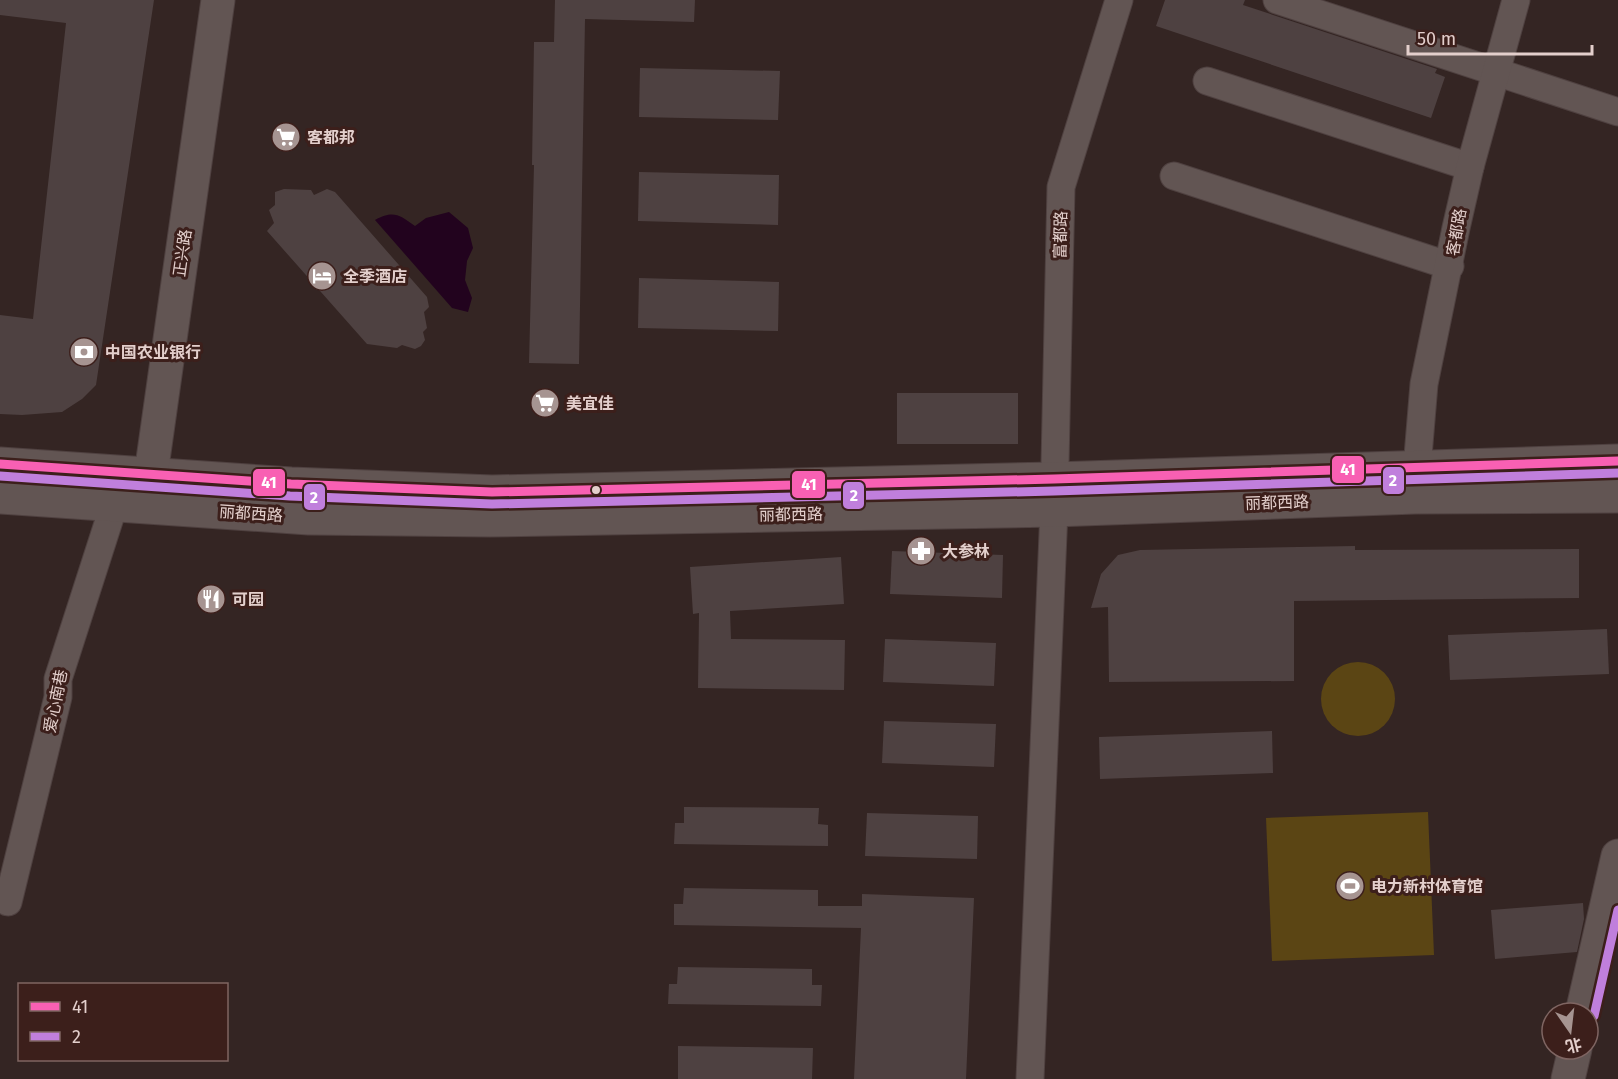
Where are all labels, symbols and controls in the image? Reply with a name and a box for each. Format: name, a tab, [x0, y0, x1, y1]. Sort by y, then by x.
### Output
scale bar	[1408, 18, 1592, 56]
text: 50 m	[1417, 28, 1456, 50]
supermarket icon: 客都邦	[270, 121, 302, 153]
place label: 客都邦	[307, 128, 355, 147]
street label: 客都路	[1443, 207, 1470, 257]
street label: 富都路	[1051, 211, 1070, 259]
street label: 正兴路	[170, 228, 195, 278]
hotel icon: 全季酒店	[306, 260, 338, 292]
place label: 全季酒店	[343, 267, 407, 286]
bank icon: 中国农业银行	[68, 336, 100, 368]
place label: 中国农业银行	[105, 343, 201, 362]
supermarket icon: 美宜佳	[529, 387, 561, 419]
place label: 美宜佳	[566, 394, 614, 413]
line badge: 41	[1331, 455, 1365, 484]
text: 41	[1340, 460, 1356, 479]
line badge: 2	[1382, 466, 1405, 495]
line badge: 41	[252, 468, 286, 497]
line badge: 41	[791, 470, 826, 499]
text: 2	[1389, 471, 1397, 490]
text: 41	[261, 473, 277, 492]
text: 41	[801, 475, 817, 494]
line badge: 2	[842, 481, 865, 510]
line badge: 2	[303, 483, 326, 511]
unlabelled marker	[590, 484, 602, 496]
text: 2	[850, 486, 858, 505]
text: 2	[310, 488, 318, 507]
street label: 丽都西路	[1245, 492, 1309, 513]
street label: 丽都西路	[218, 502, 284, 525]
street label: 丽都西路	[759, 504, 823, 525]
pharmacy icon: 大参林	[905, 535, 937, 567]
place label: 大参林	[942, 542, 990, 561]
restaurant icon: 可园	[195, 583, 227, 615]
place label: 可园	[232, 590, 264, 609]
street label: 爱心南巷	[40, 668, 71, 734]
sports icon: 电力新村体育馆	[1334, 870, 1366, 902]
place label: 电力新村体育馆	[1371, 877, 1483, 896]
legend	[18, 983, 228, 1061]
text: 41	[72, 996, 88, 1018]
north arrow	[1540, 1001, 1600, 1061]
text: 2	[72, 1026, 81, 1048]
text: 北	[1563, 1034, 1584, 1056]

